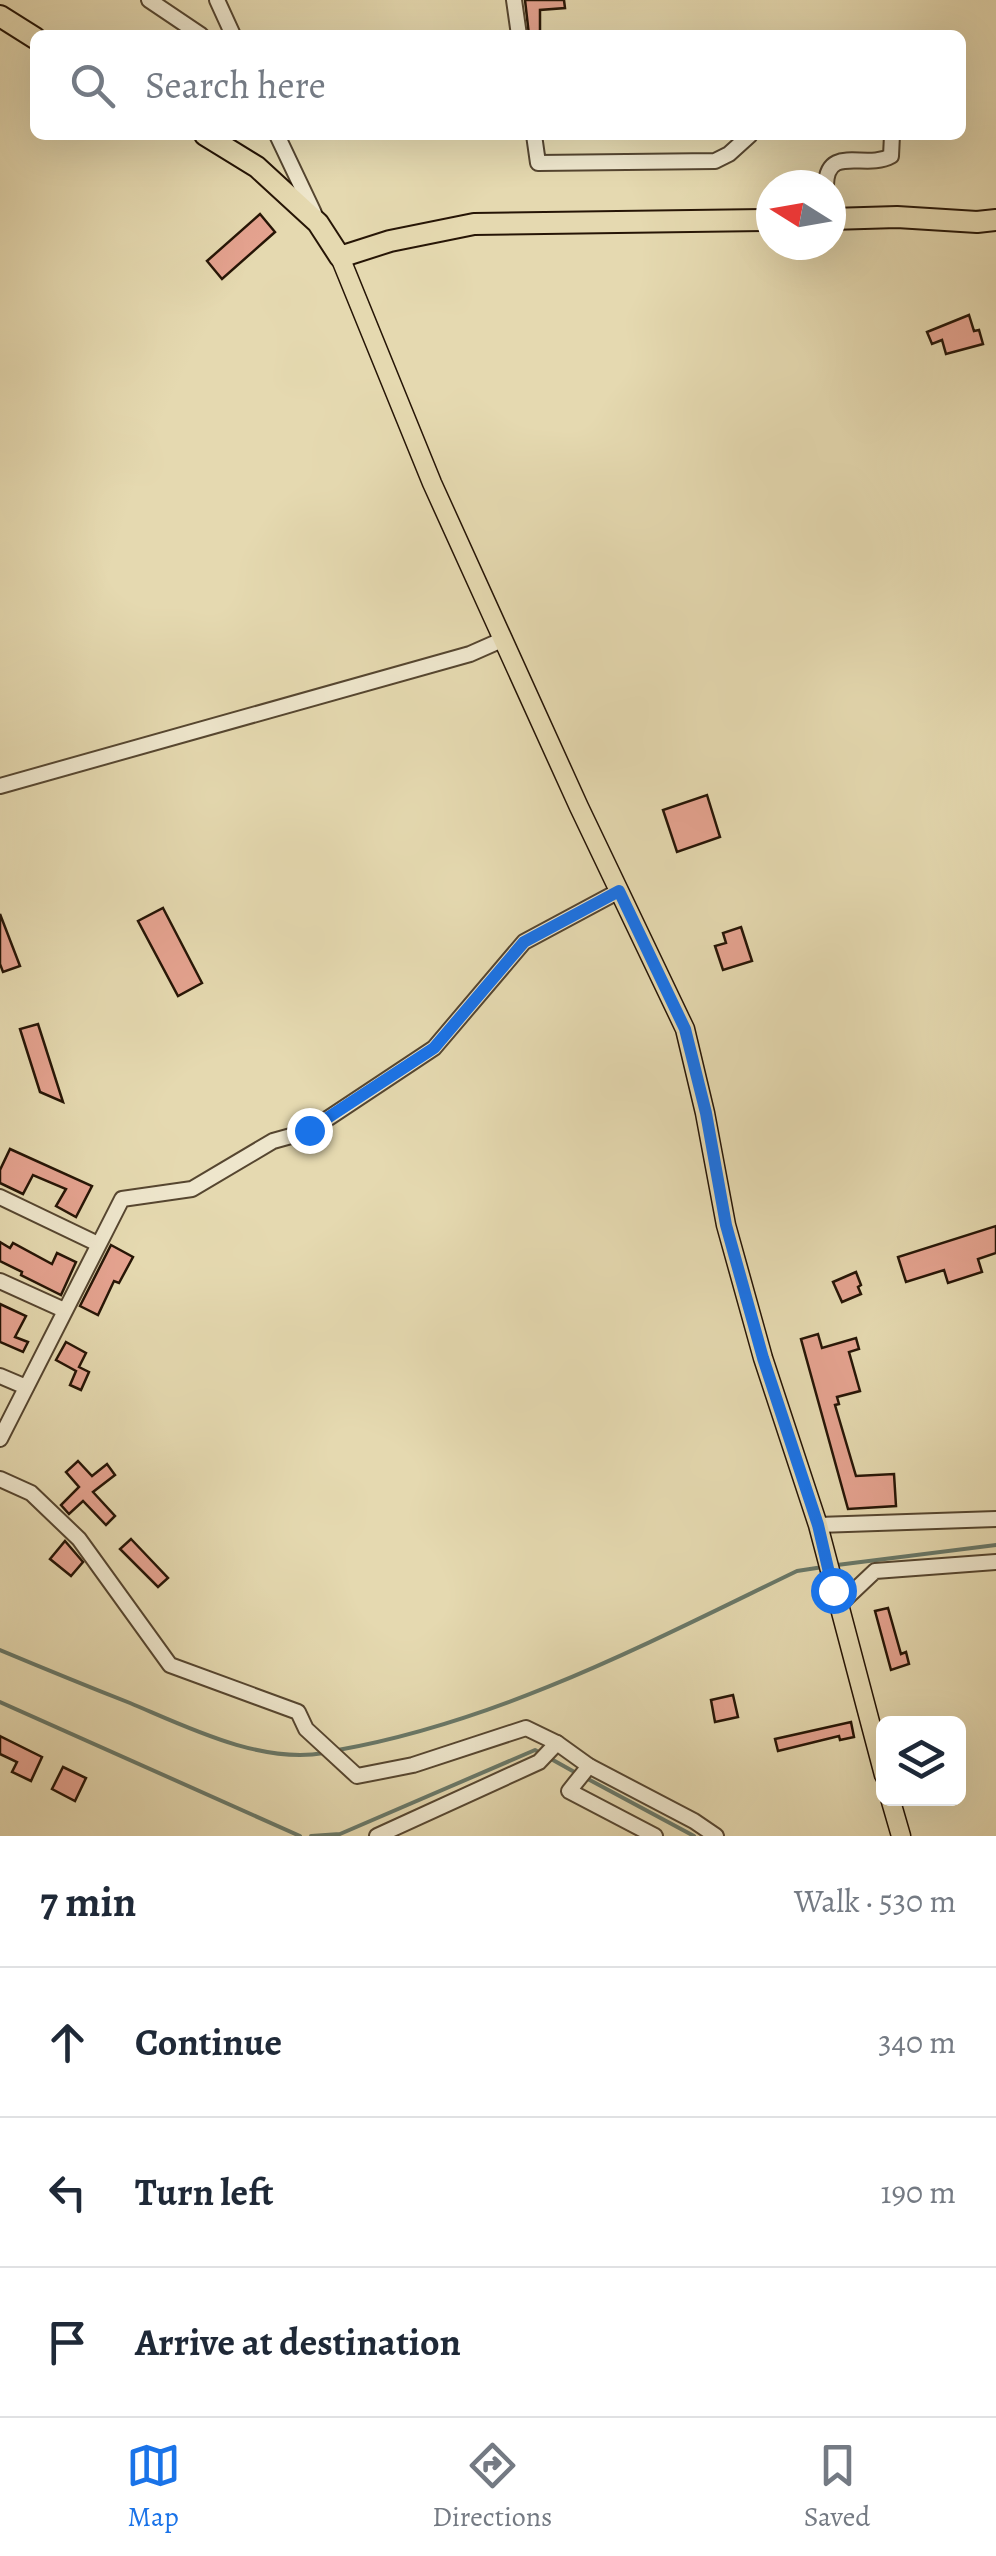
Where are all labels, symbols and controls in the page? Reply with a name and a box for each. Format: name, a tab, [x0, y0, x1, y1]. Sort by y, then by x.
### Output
search box	[30, 30, 966, 140]
icon: search	[65, 58, 120, 113]
text: Search here	[145, 59, 326, 111]
north arrow	[756, 170, 846, 260]
route end	[287, 1108, 333, 1154]
route start	[811, 1568, 857, 1614]
map controls	[876, 1716, 966, 1806]
button: layers	[876, 1716, 966, 1806]
text: 7 min	[40, 1873, 136, 1930]
text: Walk · 530 m	[794, 1879, 956, 1923]
icon: ahead	[40, 2015, 95, 2070]
text: Continue	[135, 2016, 282, 2068]
text: 340 m	[878, 2020, 956, 2064]
icon: left	[40, 2165, 95, 2220]
text: Turn left	[135, 2166, 274, 2218]
text: 190 m	[880, 2170, 956, 2214]
icon: arrive	[40, 2315, 95, 2370]
text: Arrive at destination	[135, 2316, 461, 2368]
tab: Map	[126, 2438, 181, 2536]
tab: Directions	[432, 2438, 552, 2536]
tab: Saved	[804, 2438, 870, 2536]

